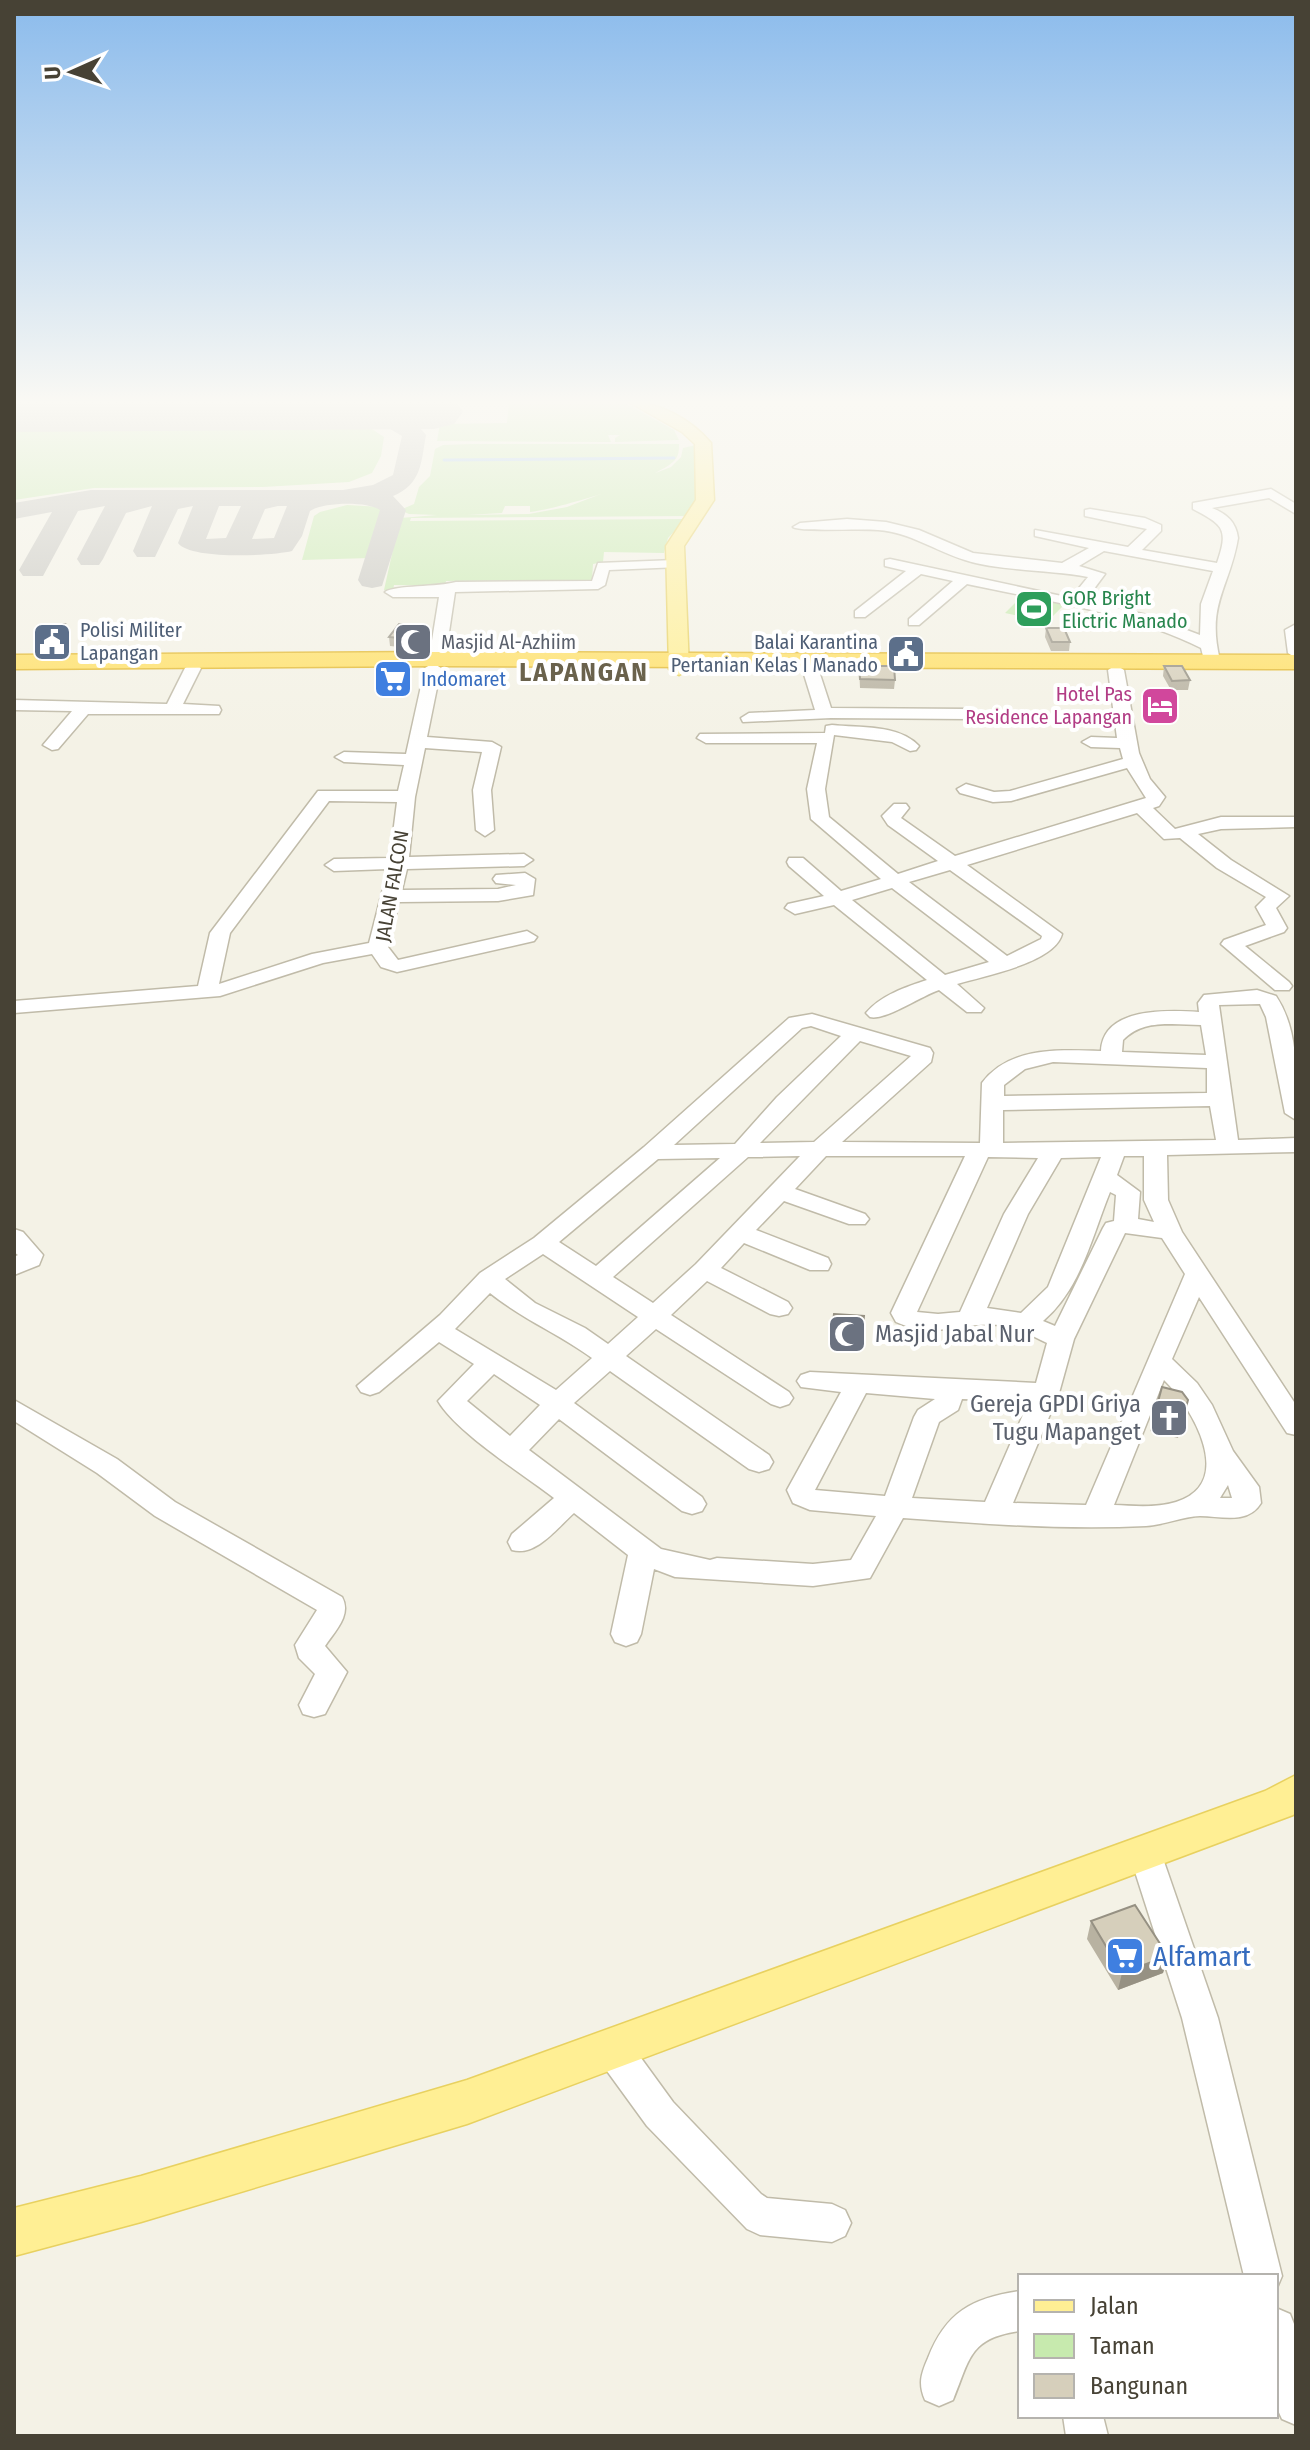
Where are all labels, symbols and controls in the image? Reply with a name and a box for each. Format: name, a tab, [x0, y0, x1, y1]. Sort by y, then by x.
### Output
north arrow	[32, 32, 112, 112]
text: U	[39, 66, 66, 80]
place label: GOR Bright Elictric Manado	[1062, 586, 1188, 633]
sports icon: GOR Bright Elictric Manado	[1013, 588, 1055, 630]
place label: Polisi Militer Lapangan	[80, 618, 182, 665]
public building icon: Polisi Militer Lapangan	[31, 621, 73, 663]
mosque icon: Masjid Al-Azhiim	[392, 621, 434, 663]
place label: Masjid Al-Azhiim	[441, 630, 576, 654]
place label: Balai Karantina Pertanian Kelas I Manado	[671, 630, 878, 677]
public building icon: Balai Karantina Pertanian Kelas I Manado	[885, 633, 927, 675]
district label: LAPANGAN	[519, 657, 649, 688]
supermarket icon: Indomaret	[372, 658, 414, 700]
place label: Indomaret	[421, 667, 506, 691]
place label: Hotel Pas Residence Lapangan	[965, 682, 1132, 729]
hotel icon: Hotel Pas Residence Lapangan	[1139, 685, 1181, 727]
street label: JALAN FALCON	[370, 828, 414, 944]
mosque icon: Masjid Jabal Nur	[826, 1313, 868, 1355]
place label: Masjid Jabal Nur	[875, 1320, 1035, 1348]
place label: Gereja GPDI Griya Tugu Mapanget	[970, 1390, 1141, 1446]
church icon: Gereja GPDI Griya Tugu Mapanget	[1148, 1397, 1190, 1439]
supermarket icon: Alfamart	[1104, 1935, 1146, 1977]
place label: Alfamart	[1153, 1940, 1252, 1973]
legend	[1018, 2274, 1278, 2418]
text: Jalan	[1090, 2292, 1139, 2320]
text: Taman	[1090, 2332, 1155, 2360]
text: Bangunan	[1090, 2372, 1188, 2400]

